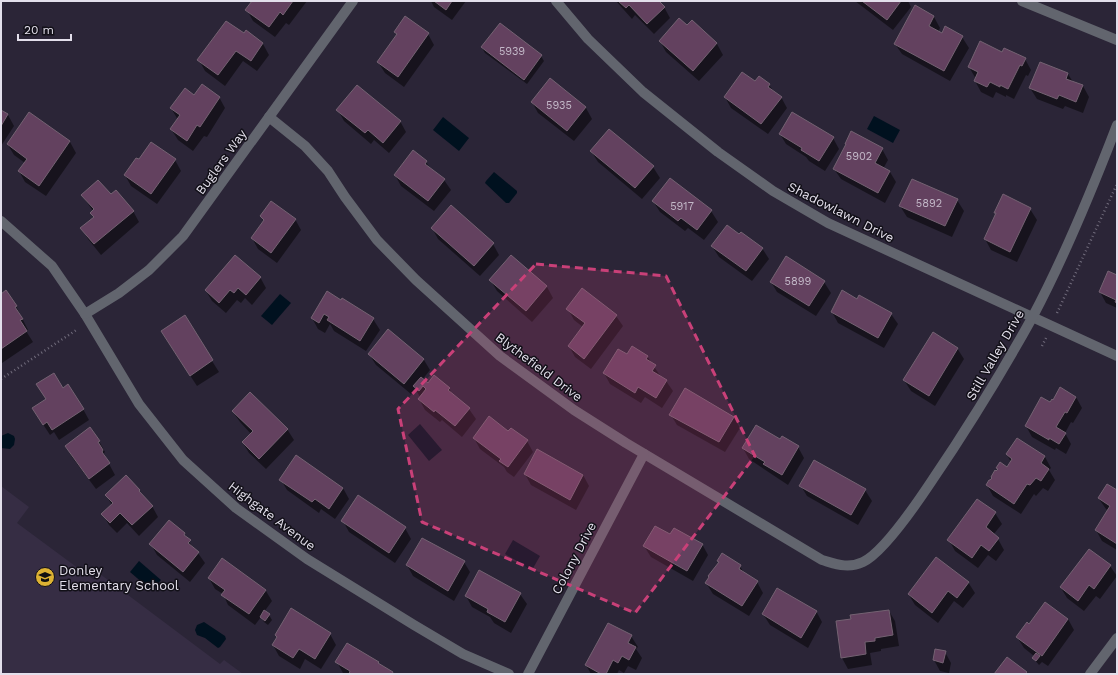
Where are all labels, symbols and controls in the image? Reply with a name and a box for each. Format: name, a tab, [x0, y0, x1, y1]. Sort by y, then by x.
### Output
scale bar	[18, 16, 71, 42]
text: 20 m	[24, 23, 54, 37]
house number: 5939	[499, 45, 525, 58]
house number: 5935	[546, 99, 572, 112]
street label: Buglers Way	[192, 126, 250, 197]
house number: 5902	[846, 150, 872, 163]
street label: Shadowlawn Drive	[785, 179, 897, 245]
house number: 5892	[916, 197, 942, 210]
house number: 5917	[670, 200, 694, 213]
house number: 5899	[785, 275, 812, 288]
street label: Still Valley Drive	[963, 307, 1027, 403]
street label: Blythefield Drive	[493, 329, 585, 405]
street label: Highgate Avenue	[226, 478, 318, 554]
street label: Colony Drive	[549, 519, 599, 597]
place label: Donley Elementary School	[59, 563, 179, 593]
school or university icon: Donley Elementary School	[34, 566, 56, 588]

